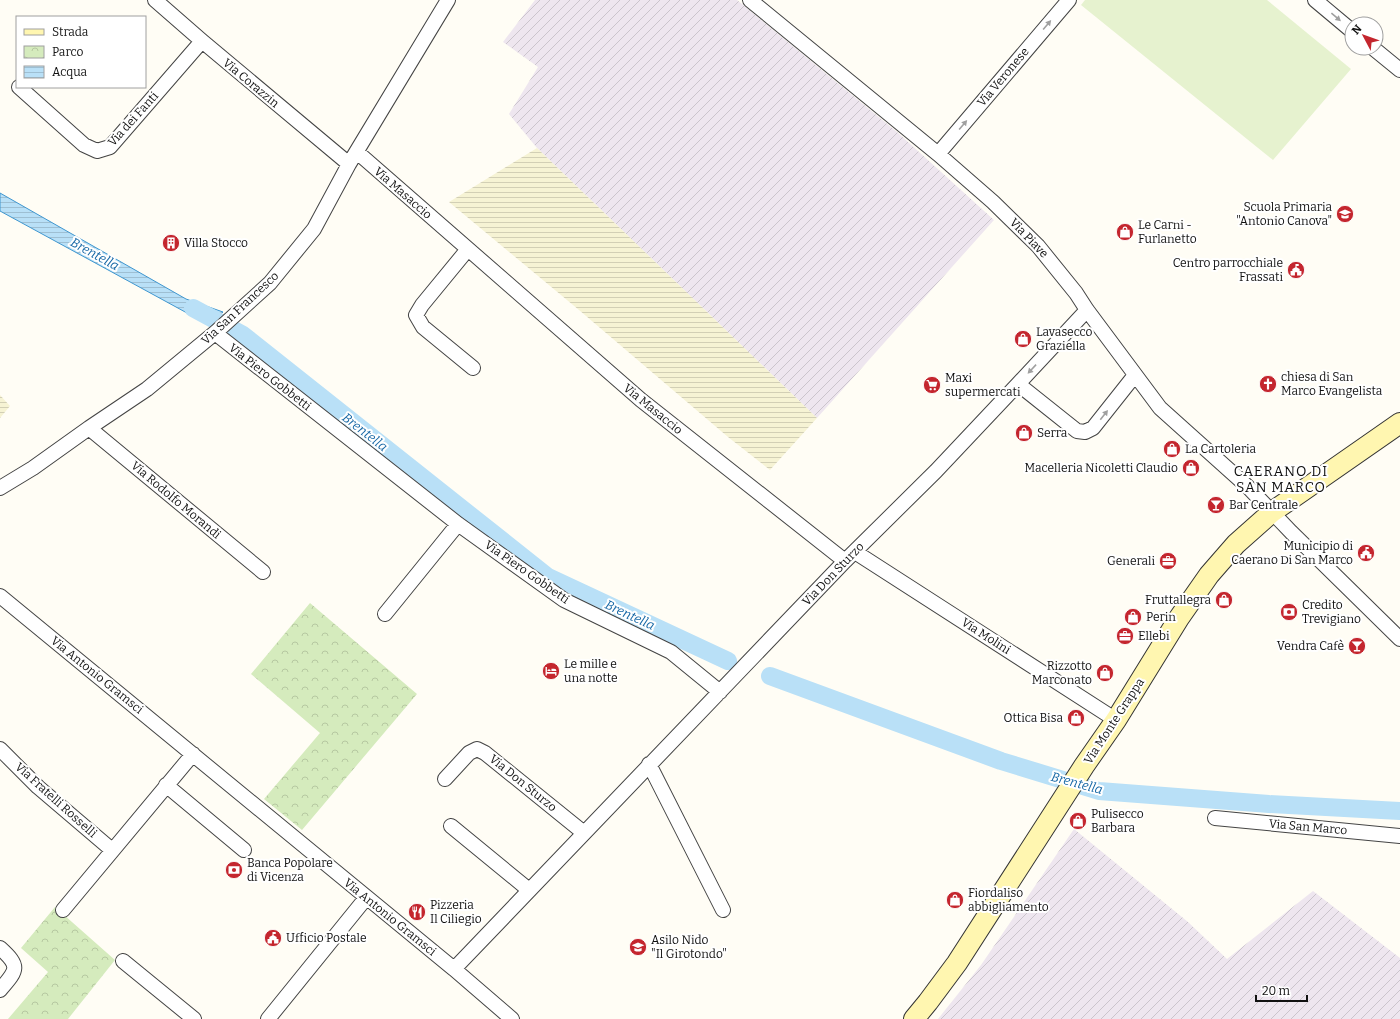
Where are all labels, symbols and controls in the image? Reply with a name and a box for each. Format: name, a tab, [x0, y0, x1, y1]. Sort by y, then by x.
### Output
one-way arrow	[1331, 13, 1341, 22]
legend	[16, 16, 146, 88]
north arrow	[1344, 16, 1384, 56]
one-way arrow	[1043, 20, 1052, 31]
text: N	[1349, 22, 1365, 37]
text: Strada	[52, 25, 89, 39]
text: Parco	[52, 45, 83, 59]
street label: Via Veronese	[974, 45, 1032, 109]
street label: Via Corazzin	[220, 56, 282, 111]
text: Acqua	[52, 65, 88, 79]
street label: Via dei Fanti	[105, 89, 161, 149]
one-way arrow	[959, 119, 968, 130]
street label: Via Masaccio	[371, 164, 435, 222]
place label: Scuola Primaria "Antonio Canova"	[1236, 200, 1332, 228]
school or university icon: Scuola Primaria "Antonio Canova"	[1335, 204, 1355, 224]
street label: Via Piave	[1007, 215, 1051, 261]
place label: Le Carni - Furlanetto	[1138, 218, 1197, 246]
shop icon: Le Carni - Furlanetto	[1115, 222, 1135, 242]
building icon: Villa Stocco	[161, 233, 181, 253]
water label: Brentella	[68, 235, 122, 273]
place label: Villa Stocco	[184, 236, 248, 250]
place label: Centro parrocchiale Frassati	[1173, 256, 1283, 284]
public building icon: Centro parrocchiale Frassati	[1286, 260, 1306, 280]
street label: Via San Francesco	[199, 269, 282, 347]
place label: Lavasecco Graziella	[1036, 325, 1093, 353]
shop icon: Lavasecco Graziella	[1013, 329, 1033, 349]
street label: Via Piero Gobbetti	[226, 341, 314, 414]
one-way arrow	[1027, 364, 1037, 374]
place label: chiesa di San Marco Evangelista	[1281, 370, 1383, 398]
place label: Maxi supermercati	[945, 371, 1021, 399]
church icon: chiesa di San Marco Evangelista	[1258, 374, 1278, 394]
supermarket icon: Maxi supermercati	[922, 375, 942, 395]
street label: Via Masaccio	[621, 381, 685, 437]
one-way arrow	[1099, 409, 1108, 420]
water label: Brentella	[339, 410, 391, 454]
shop icon: Serra	[1014, 423, 1034, 443]
place label: Serra	[1037, 426, 1068, 440]
shop icon: La Cartoleria	[1162, 439, 1182, 459]
place label: La Cartoleria	[1185, 442, 1256, 456]
street label: Via Rodolfo Morandi	[128, 458, 224, 542]
shop icon: Macelleria Nicoletti Claudio	[1181, 458, 1201, 478]
place label: Macelleria Nicoletti Claudio	[1025, 461, 1178, 475]
district label: CAERANO DI SAN MARCO	[1234, 463, 1328, 496]
bar icon: Bar Centrale	[1206, 495, 1226, 515]
place label: Bar Centrale	[1229, 498, 1298, 512]
street label: Via Piero Gobbetti	[482, 538, 572, 607]
street label: Via Don Sturzo	[799, 539, 867, 608]
place label: Municipio di Caerano Di San Marco	[1231, 539, 1353, 567]
public building icon: Municipio di Caerano Di San Marco	[1356, 543, 1376, 563]
office icon: Generali	[1158, 551, 1178, 571]
place label: Generali	[1107, 554, 1155, 568]
shop icon: Fruttallegra	[1214, 590, 1234, 610]
place label: Fruttallegra	[1145, 593, 1211, 607]
water label: Brentella	[603, 597, 657, 633]
place label: Credito Trevigiano	[1302, 598, 1361, 626]
bank icon: Credito Trevigiano	[1279, 602, 1299, 622]
shop icon: Perin	[1123, 607, 1143, 627]
place label: Perin	[1146, 610, 1176, 624]
street label: Via Molini	[959, 615, 1014, 657]
office icon: Ellebi	[1115, 626, 1135, 646]
place label: Ellebi	[1138, 629, 1170, 643]
street label: Via Antonio Gramsci	[48, 633, 146, 717]
bar icon: Vendra Cafè	[1347, 636, 1367, 656]
place label: Vendra Cafè	[1277, 639, 1344, 653]
place label: Le mille e una notte	[564, 657, 618, 685]
place label: Rizzotto Marconato	[1032, 659, 1092, 687]
hotel icon: Le mille e una notte	[541, 661, 561, 681]
shop icon: Rizzotto Marconato	[1095, 663, 1115, 683]
street label: Via Monte Grappa	[1081, 675, 1147, 767]
shop icon: Ottica Bisa	[1066, 708, 1086, 728]
place label: Ottica Bisa	[1004, 711, 1063, 725]
street label: Via Don Sturzo	[487, 752, 559, 814]
street label: Via Fratelli Rosselli	[12, 760, 100, 841]
water label: Brentella	[1049, 769, 1105, 797]
place label: Pulisecco Barbara	[1091, 807, 1144, 835]
shop icon: Pulisecco Barbara	[1068, 811, 1088, 831]
street label: Via San Marco	[1268, 817, 1348, 837]
place label: Banca Popolare di Vicenza	[247, 856, 333, 884]
bank icon: Banca Popolare di Vicenza	[224, 860, 244, 880]
street label: Via Antonio Gramsci	[341, 875, 439, 959]
place label: Fiordaliso abbigliamento	[968, 886, 1049, 914]
shop icon: Fiordaliso abbigliamento	[945, 890, 965, 910]
place label: Pizzeria Il Ciliegio	[430, 898, 482, 926]
restaurant icon: Pizzeria Il Ciliegio	[407, 902, 427, 922]
public building icon: Ufficio Postale	[263, 928, 283, 948]
place label: Ufficio Postale	[286, 931, 366, 945]
place label: Asilo Nido "Il Girotondo"	[651, 933, 727, 961]
school or university icon: Asilo Nido "Il Girotondo"	[628, 937, 648, 957]
scale bar	[1256, 977, 1307, 1003]
text: 20 m	[1262, 984, 1291, 998]

